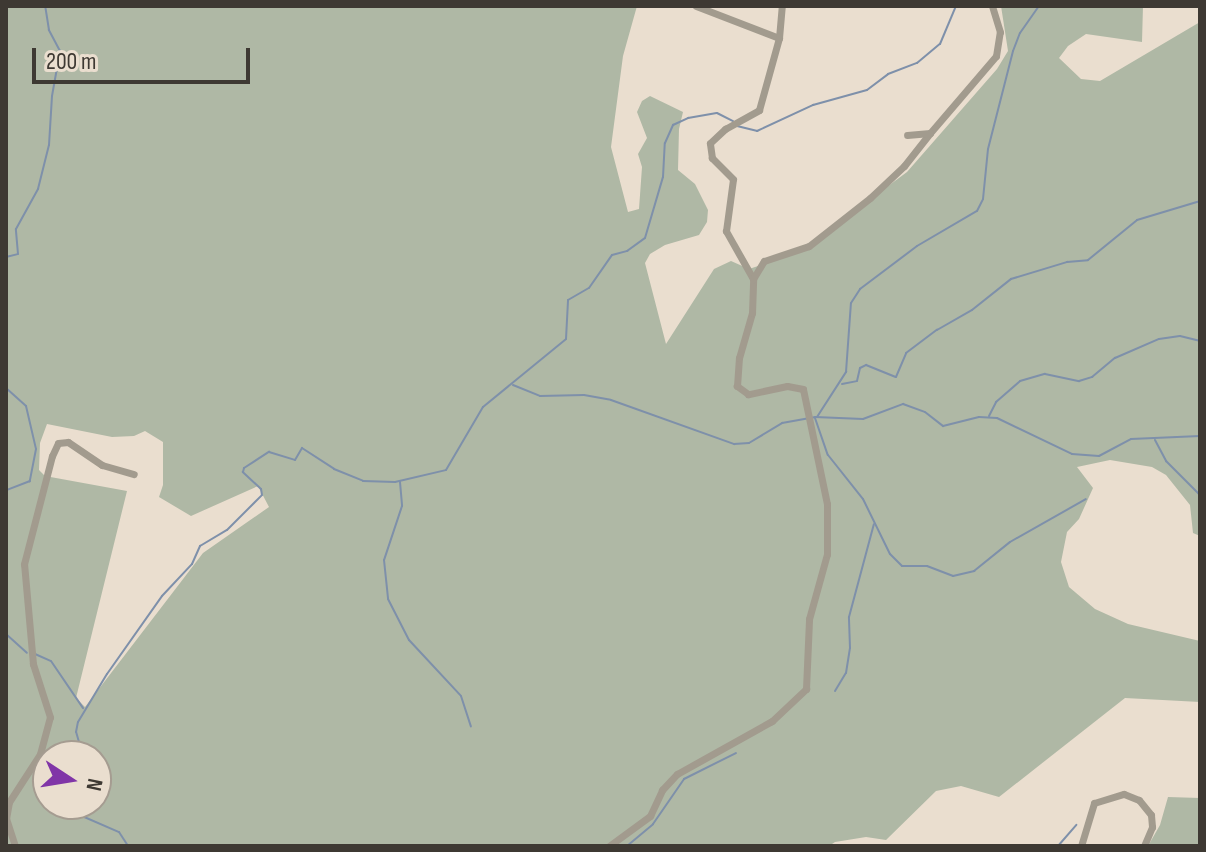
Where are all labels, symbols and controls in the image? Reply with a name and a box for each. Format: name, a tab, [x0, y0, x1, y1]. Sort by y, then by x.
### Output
scale bar	[36, 32, 254, 82]
text: 200 m	[46, 47, 97, 76]
north arrow	[32, 740, 112, 820]
text: N	[80, 776, 108, 793]

